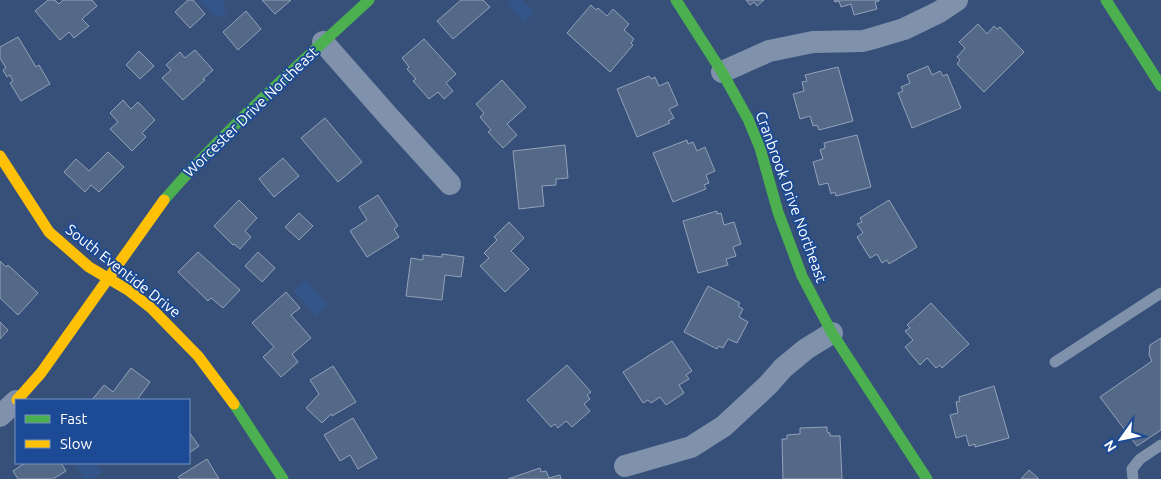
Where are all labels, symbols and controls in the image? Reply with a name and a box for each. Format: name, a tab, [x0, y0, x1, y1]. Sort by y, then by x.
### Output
street label: Worcester Drive Northeast	[180, 43, 321, 180]
street label: Cranbrook Drive Northeast	[753, 109, 830, 285]
street label: South Eventide Drive	[63, 221, 184, 321]
legend	[15, 399, 190, 464]
text: Fast	[60, 410, 88, 427]
north arrow	[1096, 414, 1146, 464]
text: Slow	[60, 435, 93, 452]
text: N	[1101, 437, 1120, 455]

